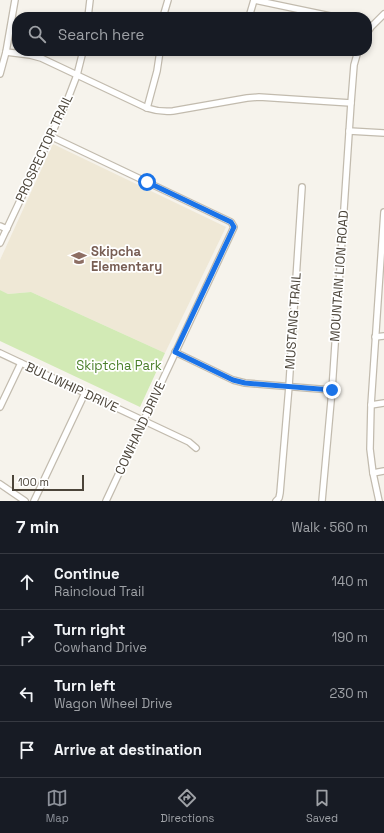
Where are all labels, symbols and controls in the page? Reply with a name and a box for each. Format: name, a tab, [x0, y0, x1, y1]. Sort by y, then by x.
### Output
search box	[12, 12, 372, 56]
icon: search	[26, 23, 48, 45]
text: Search here	[58, 25, 144, 44]
street label: PROSPECTOR TRAIL	[11, 91, 77, 205]
route start	[138, 173, 156, 191]
street label: MOUNTAIN LION ROAD	[326, 210, 352, 342]
place label: Skipcha Elementary	[91, 243, 162, 275]
school or university icon: Skipcha Elementary	[70, 249, 88, 267]
street label: MUSTANG TRAIL	[281, 272, 305, 370]
park label: Skiptcha Park	[76, 357, 162, 374]
street label: BULLWHIP DRIVE	[23, 358, 121, 416]
street label: COWHAND DRIVE	[111, 379, 169, 477]
route end	[323, 381, 341, 399]
scale bar	[12, 473, 84, 492]
text: 100 m	[18, 475, 49, 489]
text: 7 min	[16, 516, 59, 538]
text: Walk · 560 m	[291, 519, 368, 536]
text: Continue	[54, 564, 120, 583]
icon: ahead	[16, 571, 38, 593]
text: 140 m	[332, 573, 368, 590]
text: Raincloud Trail	[54, 583, 144, 600]
text: Turn right	[54, 620, 125, 639]
icon: right	[16, 627, 38, 649]
text: 190 m	[332, 629, 368, 646]
text: Cowhand Drive	[54, 639, 147, 656]
text: Turn left	[54, 676, 116, 695]
icon: left	[16, 683, 38, 705]
text: 230 m	[330, 685, 368, 702]
text: Wagon Wheel Drive	[54, 695, 173, 712]
icon: arrive	[16, 739, 38, 761]
text: Arrive at destination	[54, 740, 202, 759]
tab: Map	[46, 787, 69, 825]
tab: Directions	[160, 787, 214, 825]
tab: Saved	[306, 787, 338, 825]

